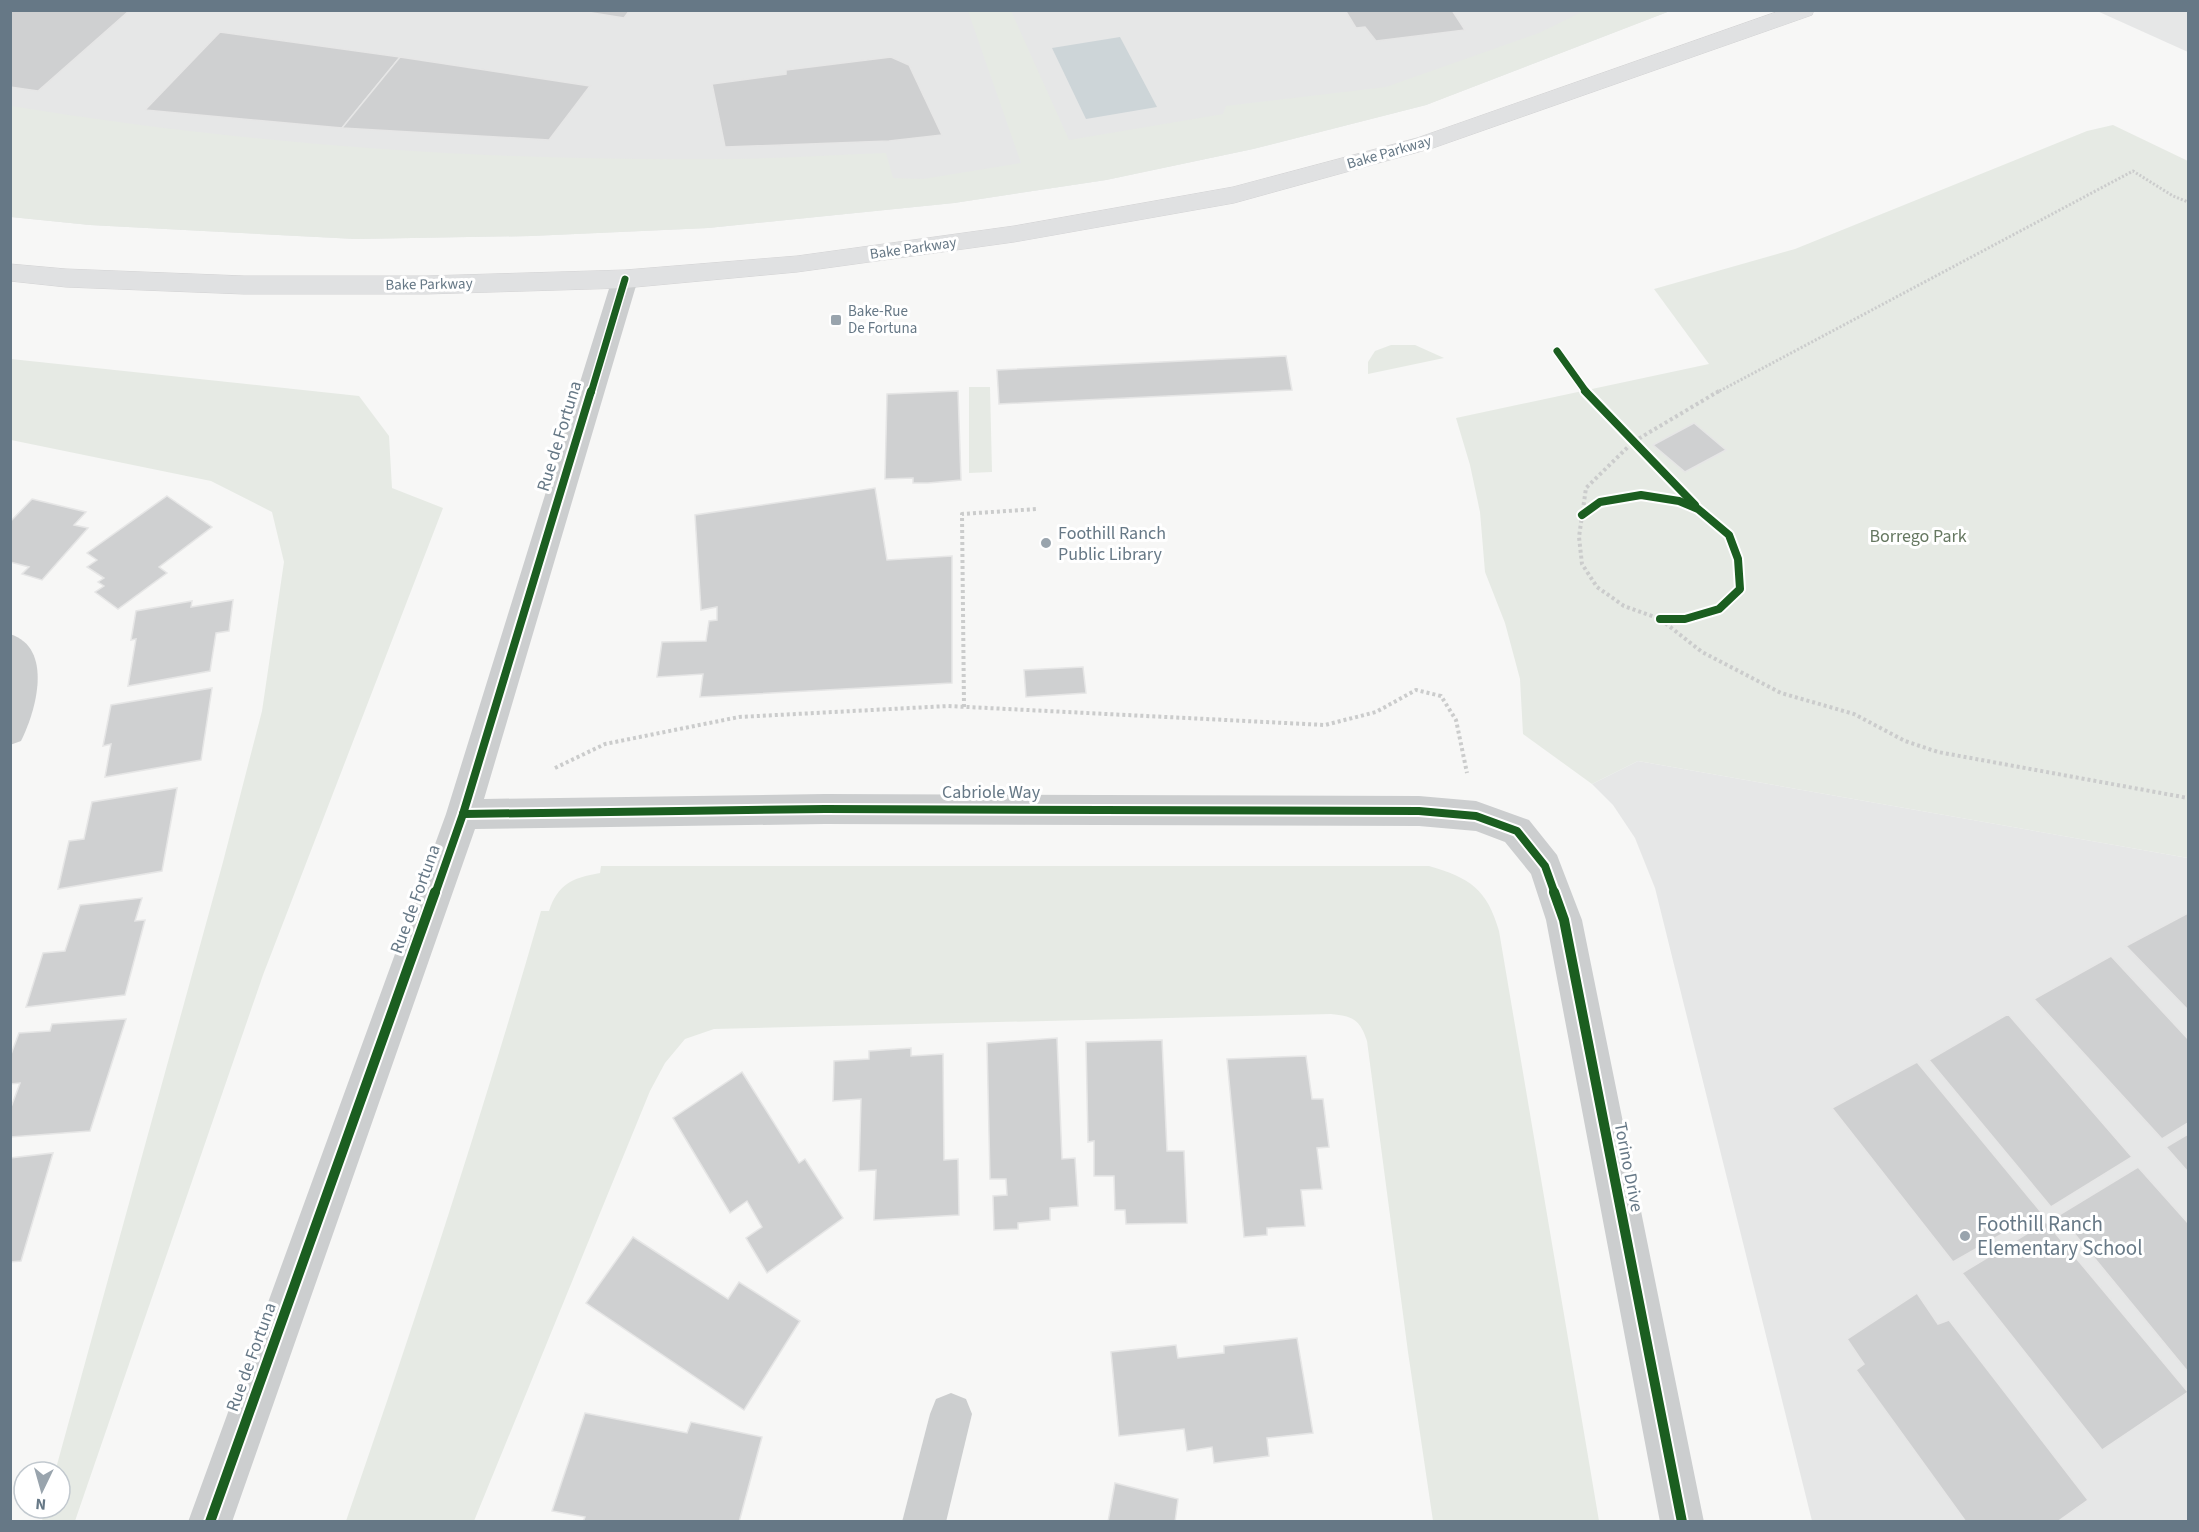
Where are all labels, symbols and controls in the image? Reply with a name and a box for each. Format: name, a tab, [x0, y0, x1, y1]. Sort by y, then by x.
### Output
street label: Bake Parkway	[1344, 130, 1434, 175]
street label: Bake Parkway	[868, 232, 958, 265]
street label: Bake Parkway	[385, 273, 473, 296]
place label: Bake-Rue De Fortuna	[848, 301, 917, 339]
marker: Bake-Rue De Fortuna	[829, 313, 843, 327]
street label: Rue de Fortuna	[531, 378, 588, 495]
place label: Foothill Ranch Public Library	[1058, 521, 1166, 567]
park label: Borrego Park	[1869, 524, 1967, 549]
marker: Foothill Ranch Public Library	[1039, 536, 1053, 550]
street label: Cabriole Way	[942, 780, 1041, 805]
street label: Rue de Fortuna	[384, 841, 447, 957]
street label: Torino Drive	[1608, 1120, 1649, 1214]
place label: Foothill Ranch Elementary School	[1977, 1209, 2143, 1263]
marker: Foothill Ranch Elementary School	[1958, 1229, 1972, 1243]
street label: Rue de Fortuna	[220, 1299, 283, 1415]
north arrow	[12, 1460, 72, 1520]
text: N	[35, 1493, 47, 1515]

